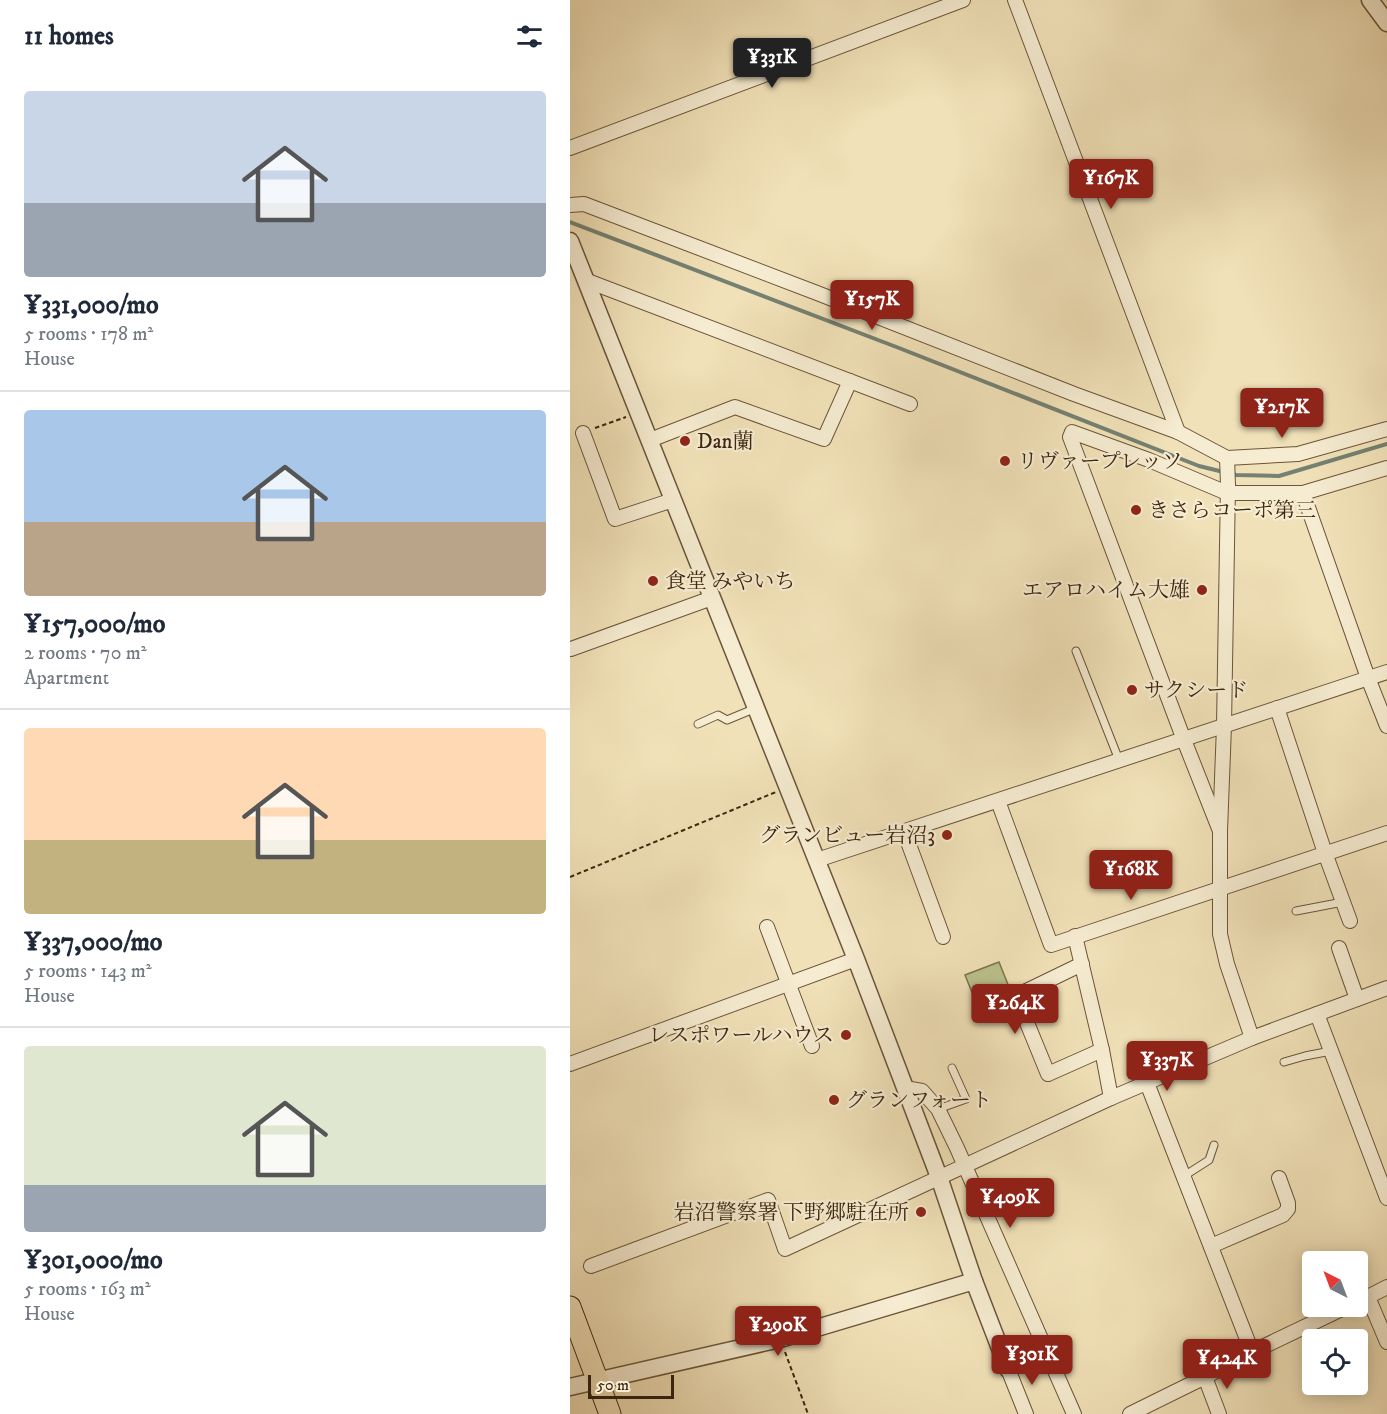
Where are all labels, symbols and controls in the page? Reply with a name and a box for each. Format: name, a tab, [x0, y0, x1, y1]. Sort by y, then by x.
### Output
text: 11 homes	[24, 20, 114, 53]
icon: filters	[513, 20, 546, 53]
pin: ¥331K	[730, 38, 814, 89]
text: ¥331K	[747, 45, 797, 70]
icon: home	[231, 130, 339, 238]
pin: ¥167K	[1069, 159, 1153, 210]
text: ¥167K	[1083, 166, 1139, 191]
pin: ¥157K	[830, 280, 914, 331]
text: ¥157K	[844, 287, 900, 312]
text: ¥331,000/mo	[24, 289, 159, 322]
text: 5 rooms · 178 m²	[24, 322, 153, 347]
text: House	[24, 347, 75, 372]
pin: ¥217K	[1240, 388, 1324, 439]
text: ¥217K	[1254, 395, 1310, 420]
place label: Dan蘭	[697, 429, 754, 455]
marker: Dan蘭	[678, 434, 692, 448]
icon: home	[231, 449, 339, 557]
place label: リヴァープレッソ	[1017, 449, 1183, 475]
marker: リヴァープレッソ	[998, 454, 1012, 468]
place label: きさらコーポ第三	[1148, 498, 1316, 524]
marker: きさらコーポ第三	[1129, 503, 1143, 517]
place label: 食堂 みやいち	[665, 569, 796, 595]
marker: 食堂 みやいち	[646, 574, 660, 588]
place label: エアロハイム大雄	[1022, 578, 1190, 604]
marker: エアロハイム大雄	[1195, 583, 1209, 597]
text: ¥157,000/mo	[24, 608, 165, 641]
text: 2 rooms · 70 m²	[24, 641, 147, 666]
text: Apartment	[24, 666, 109, 691]
place label: サクシード	[1144, 678, 1248, 704]
marker: サクシード	[1125, 683, 1139, 697]
icon: home	[231, 767, 339, 875]
place label: グランビュー岩沼3	[759, 823, 935, 849]
marker: グランビュー岩沼3	[940, 828, 954, 842]
pin: ¥168K	[1089, 850, 1173, 901]
text: ¥168K	[1103, 857, 1159, 882]
text: ¥337,000/mo	[24, 926, 163, 959]
text: 5 rooms · 143 m²	[24, 959, 152, 984]
text: House	[24, 984, 75, 1009]
pin: ¥264K	[973, 984, 1057, 1035]
text: ¥264K	[985, 991, 1045, 1016]
place label: レスポワールハウス	[648, 1023, 834, 1049]
marker: レスポワールハウス	[839, 1028, 853, 1042]
pin: ¥337K	[1125, 1041, 1209, 1092]
text: ¥337K	[1141, 1048, 1193, 1073]
icon: home	[231, 1085, 339, 1193]
place label: グランフォート	[846, 1088, 992, 1114]
marker: グランフォート	[827, 1093, 841, 1107]
pin: ¥409K	[968, 1178, 1052, 1229]
text: ¥409K	[980, 1185, 1040, 1210]
place label: 岩沼警察署 下野郷駐在所	[673, 1200, 909, 1226]
marker: 岩沼警察署 下野郷駐在所	[914, 1205, 928, 1219]
text: ¥301,000/mo	[24, 1244, 163, 1277]
north arrow	[1302, 1251, 1368, 1317]
map controls	[1302, 1251, 1368, 1395]
text: 5 rooms · 163 m²	[24, 1277, 151, 1302]
text: House	[24, 1302, 75, 1327]
pin: ¥290K	[736, 1306, 820, 1357]
text: ¥290K	[749, 1313, 807, 1338]
button: locate	[1302, 1329, 1368, 1395]
pin: ¥301K	[990, 1335, 1074, 1386]
pin: ¥424K	[1185, 1339, 1269, 1390]
text: ¥301K	[1006, 1342, 1058, 1367]
text: ¥424K	[1197, 1346, 1257, 1371]
scale bar	[588, 1372, 674, 1400]
text: 50 m	[597, 1375, 629, 1395]

